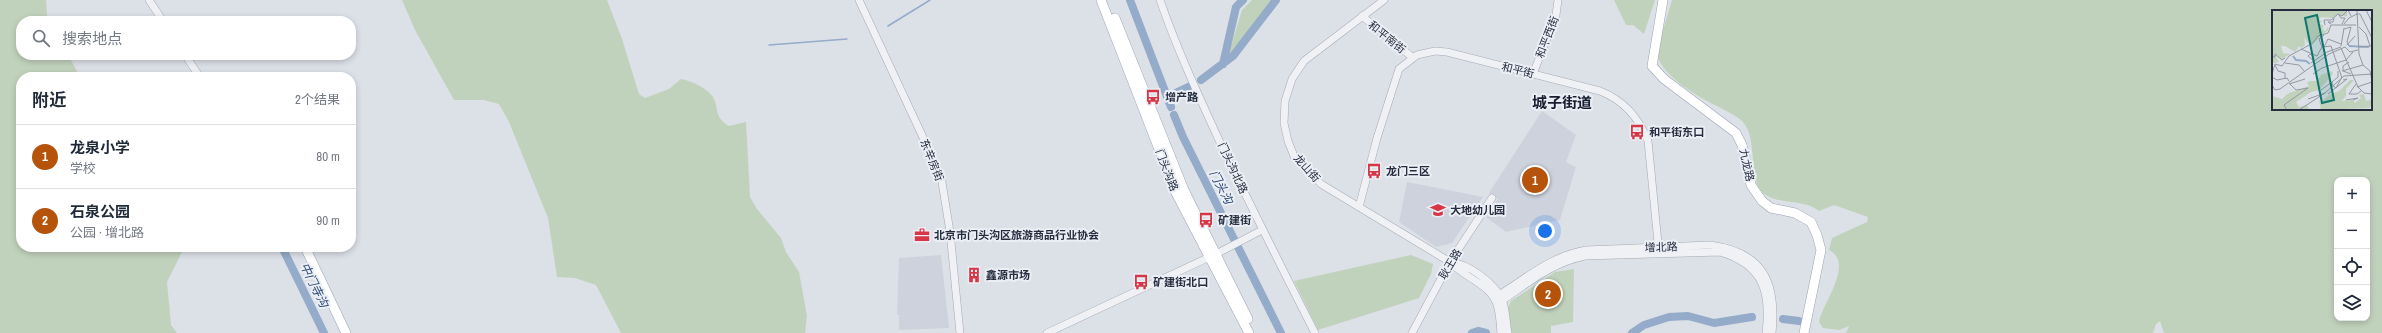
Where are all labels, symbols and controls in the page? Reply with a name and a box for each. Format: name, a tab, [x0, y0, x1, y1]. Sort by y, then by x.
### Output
inset map	[2272, 10, 2372, 110]
street label: 和平西街	[1533, 14, 1561, 60]
search box	[16, 16, 356, 60]
street label: 和平南街	[1365, 18, 1409, 56]
icon: search	[30, 27, 52, 49]
text: 搜索地点	[62, 28, 122, 49]
street label: 和平街	[1500, 59, 1536, 81]
text: 附近	[32, 88, 66, 111]
bus stop icon: 增产路	[1144, 88, 1162, 106]
place label: 增产路	[1165, 90, 1199, 104]
text: 2个结果	[295, 91, 340, 108]
district label: 城子街道	[1532, 92, 1592, 113]
bus stop icon: 和平街东口	[1628, 123, 1646, 141]
place label: 和平街东口	[1649, 125, 1704, 139]
text: 龙泉小学	[70, 137, 130, 158]
street label: 东辛房街	[917, 137, 947, 183]
street label: 门头沟北路	[1215, 140, 1251, 196]
street label: 门头沟路	[1153, 147, 1181, 193]
street label: 九龙路	[1736, 147, 1758, 183]
text: 1	[42, 148, 48, 165]
text: 80 m	[316, 148, 340, 165]
street label: 龙山街	[1291, 151, 1323, 185]
text: 学校	[70, 160, 96, 177]
bus stop icon: 龙门三区	[1365, 162, 1383, 180]
place label: 龙门三区	[1386, 164, 1430, 178]
pin: 1	[1522, 165, 1548, 195]
water label: 门头沟	[1206, 168, 1236, 206]
map controls	[2334, 177, 2370, 321]
button: +	[2334, 177, 2370, 213]
text: 石泉公园	[70, 201, 130, 222]
school or university icon: 大地幼儿园	[1429, 201, 1447, 219]
place label: 大地幼儿园	[1450, 203, 1505, 217]
bus stop icon: 矿建街	[1197, 211, 1215, 229]
text: 2	[42, 212, 48, 229]
text: 90 m	[316, 212, 340, 229]
place label: 矿建街	[1218, 213, 1251, 227]
button: −	[2334, 213, 2370, 249]
your location	[1535, 221, 1555, 241]
text: 公园 · 增北路	[70, 224, 144, 241]
office icon: 北京市门头沟区旅游商品行业协会	[913, 226, 931, 244]
place label: 北京市门头沟区旅游商品行业协会	[934, 228, 1099, 242]
street label: 增北路	[1644, 239, 1678, 255]
street label: 耿王路	[1436, 246, 1464, 282]
button: locate	[2334, 249, 2370, 285]
water label: 中门寺沟	[296, 260, 333, 312]
building icon: 鑫源市场	[965, 266, 983, 284]
place label: 鑫源市场	[986, 268, 1030, 282]
bus stop icon: 矿建街北口	[1132, 273, 1150, 291]
place label: 矿建街北口	[1153, 275, 1208, 289]
pin: 2	[1535, 279, 1561, 309]
button: layers	[2334, 285, 2370, 321]

